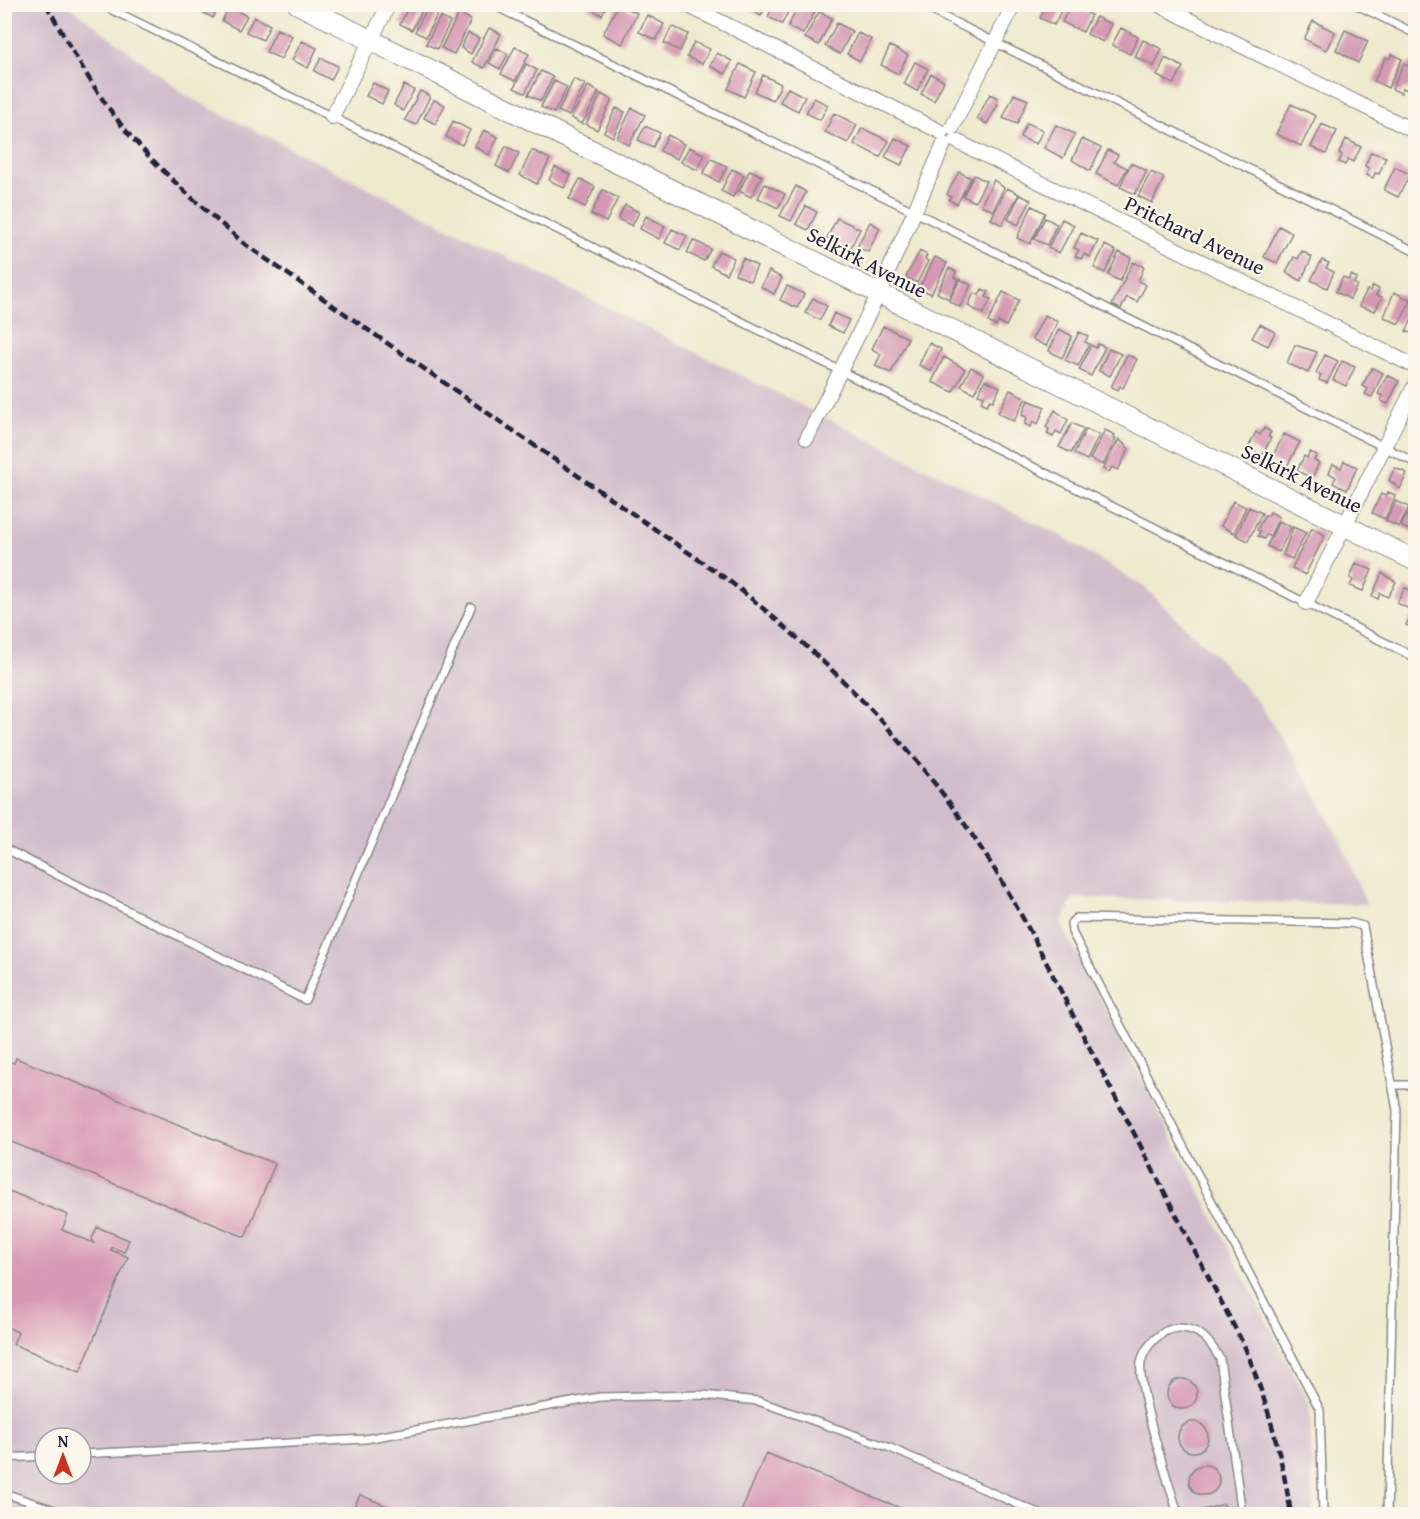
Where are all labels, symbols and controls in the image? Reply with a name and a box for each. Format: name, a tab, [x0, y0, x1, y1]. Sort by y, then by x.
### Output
street label: Pritchard Avenue	[1120, 188, 1271, 282]
street label: Selkirk Avenue	[802, 218, 933, 306]
street label: Selkirk Avenue	[1236, 435, 1368, 521]
north arrow	[33, 1426, 93, 1486]
text: N	[58, 1429, 69, 1453]

